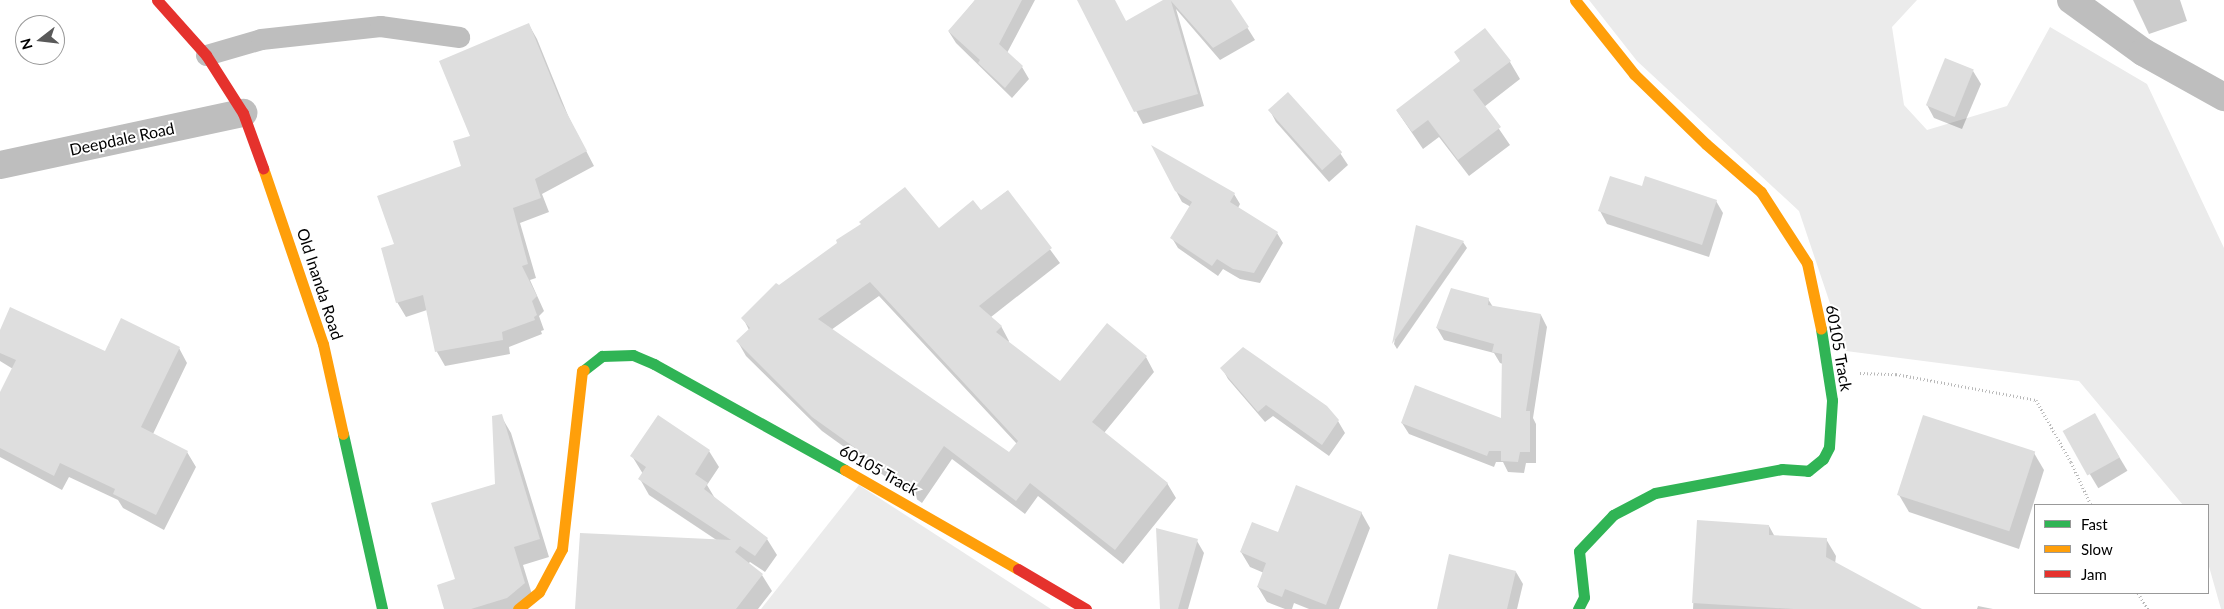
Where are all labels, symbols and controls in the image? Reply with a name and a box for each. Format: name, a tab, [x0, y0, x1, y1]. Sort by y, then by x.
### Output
north arrow	[15, 15, 65, 65]
text: N	[16, 36, 36, 52]
street label: Deepdale Road	[68, 119, 176, 159]
street label: Old Inanda Road	[293, 226, 347, 342]
street label: 60105 Track	[1822, 303, 1856, 393]
street label: 60105 Track	[836, 440, 922, 500]
legend	[2034, 504, 2209, 594]
text: Fast	[2081, 515, 2108, 533]
text: Slow	[2081, 540, 2113, 558]
text: Jam	[2081, 565, 2107, 583]

